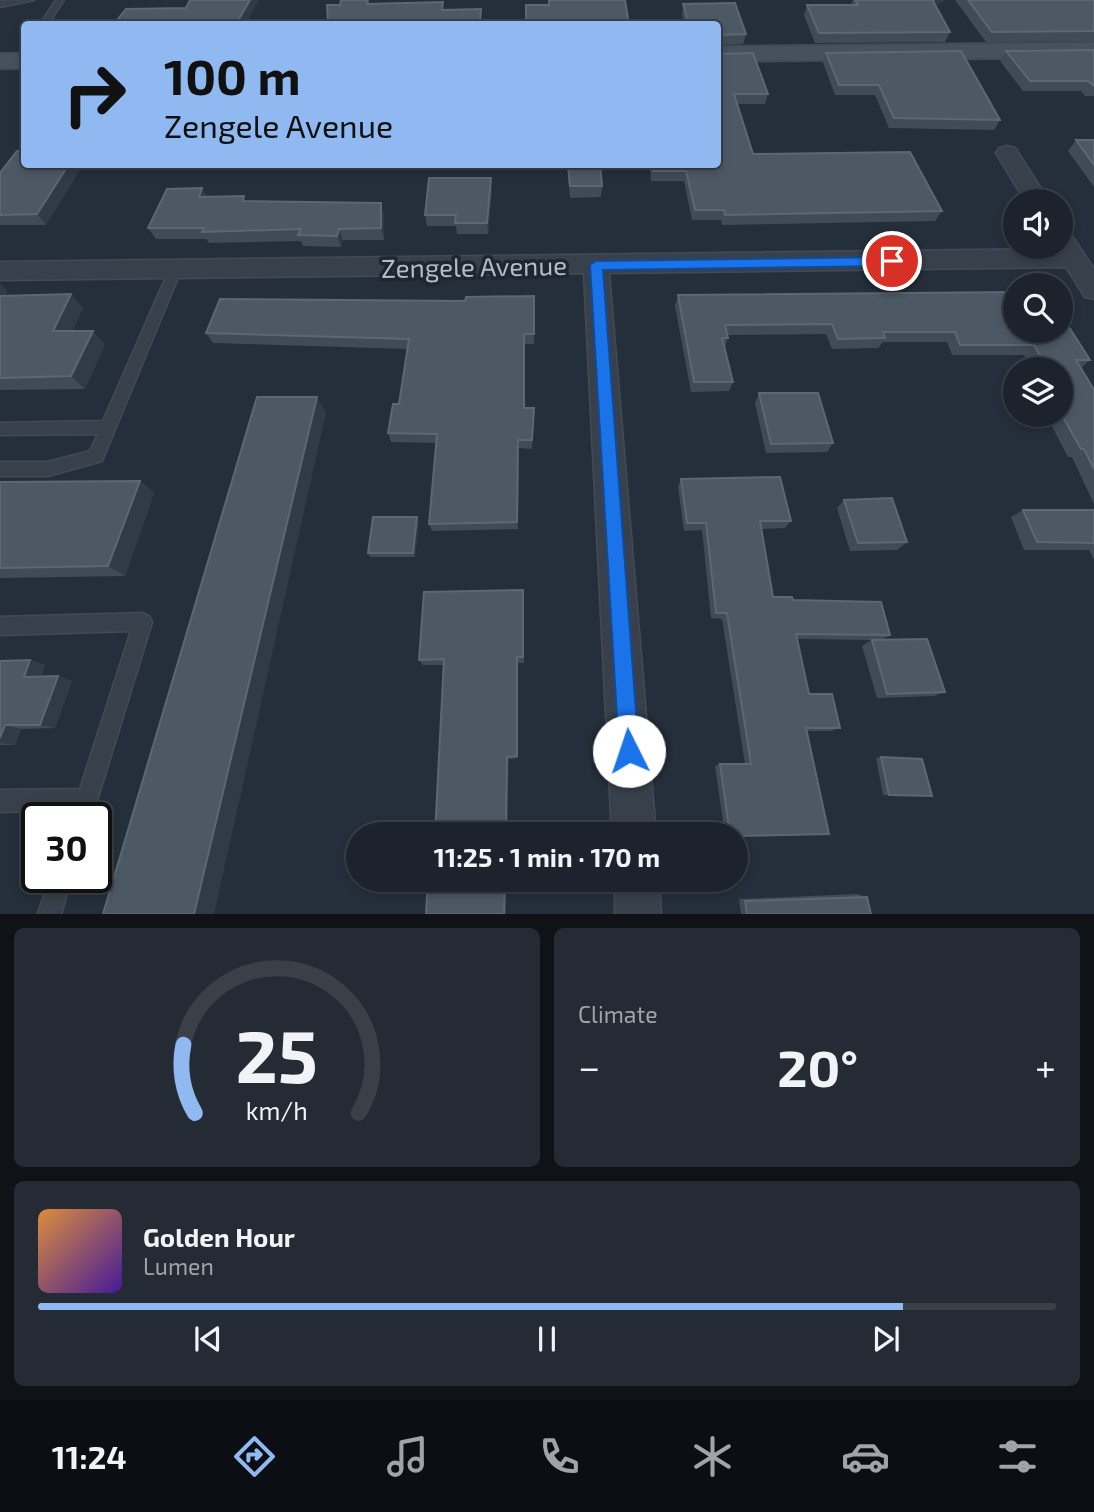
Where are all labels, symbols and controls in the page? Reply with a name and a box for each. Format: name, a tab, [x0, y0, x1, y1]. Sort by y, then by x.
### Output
text: 100 m	[164, 46, 301, 105]
icon: right	[49, 49, 140, 140]
text: Zengele Avenue	[164, 106, 393, 144]
map controls	[1003, 189, 1073, 427]
button: sound	[1003, 189, 1073, 259]
pin	[862, 231, 922, 291]
icon: arrive	[873, 242, 911, 280]
street label: Zengele Avenue	[381, 249, 567, 283]
button: search	[1003, 273, 1073, 343]
button: layers	[1003, 357, 1073, 427]
position arrow	[592, 714, 666, 788]
speed limit sign: 30	[21, 802, 112, 893]
text: 11:25 · 1 min · 170 m	[434, 841, 660, 872]
text: Climate	[578, 1000, 658, 1028]
text: 25	[236, 1011, 318, 1099]
text: 20°	[777, 1035, 858, 1097]
text: −	[578, 1043, 600, 1089]
text: +	[1035, 1043, 1056, 1089]
text: km/h	[246, 1095, 308, 1125]
text: Golden Hour	[143, 1221, 295, 1252]
text: Lumen	[143, 1252, 214, 1280]
icon: previous	[189, 1320, 227, 1358]
icon: pause	[528, 1320, 566, 1358]
icon: next	[867, 1320, 905, 1358]
icon: directions	[230, 1432, 279, 1481]
icon: music	[383, 1432, 432, 1481]
icon: phone	[535, 1432, 584, 1481]
icon: climate	[688, 1432, 737, 1481]
icon: car	[841, 1432, 890, 1481]
icon: filters	[993, 1432, 1042, 1481]
text: 11:24	[52, 1437, 127, 1475]

